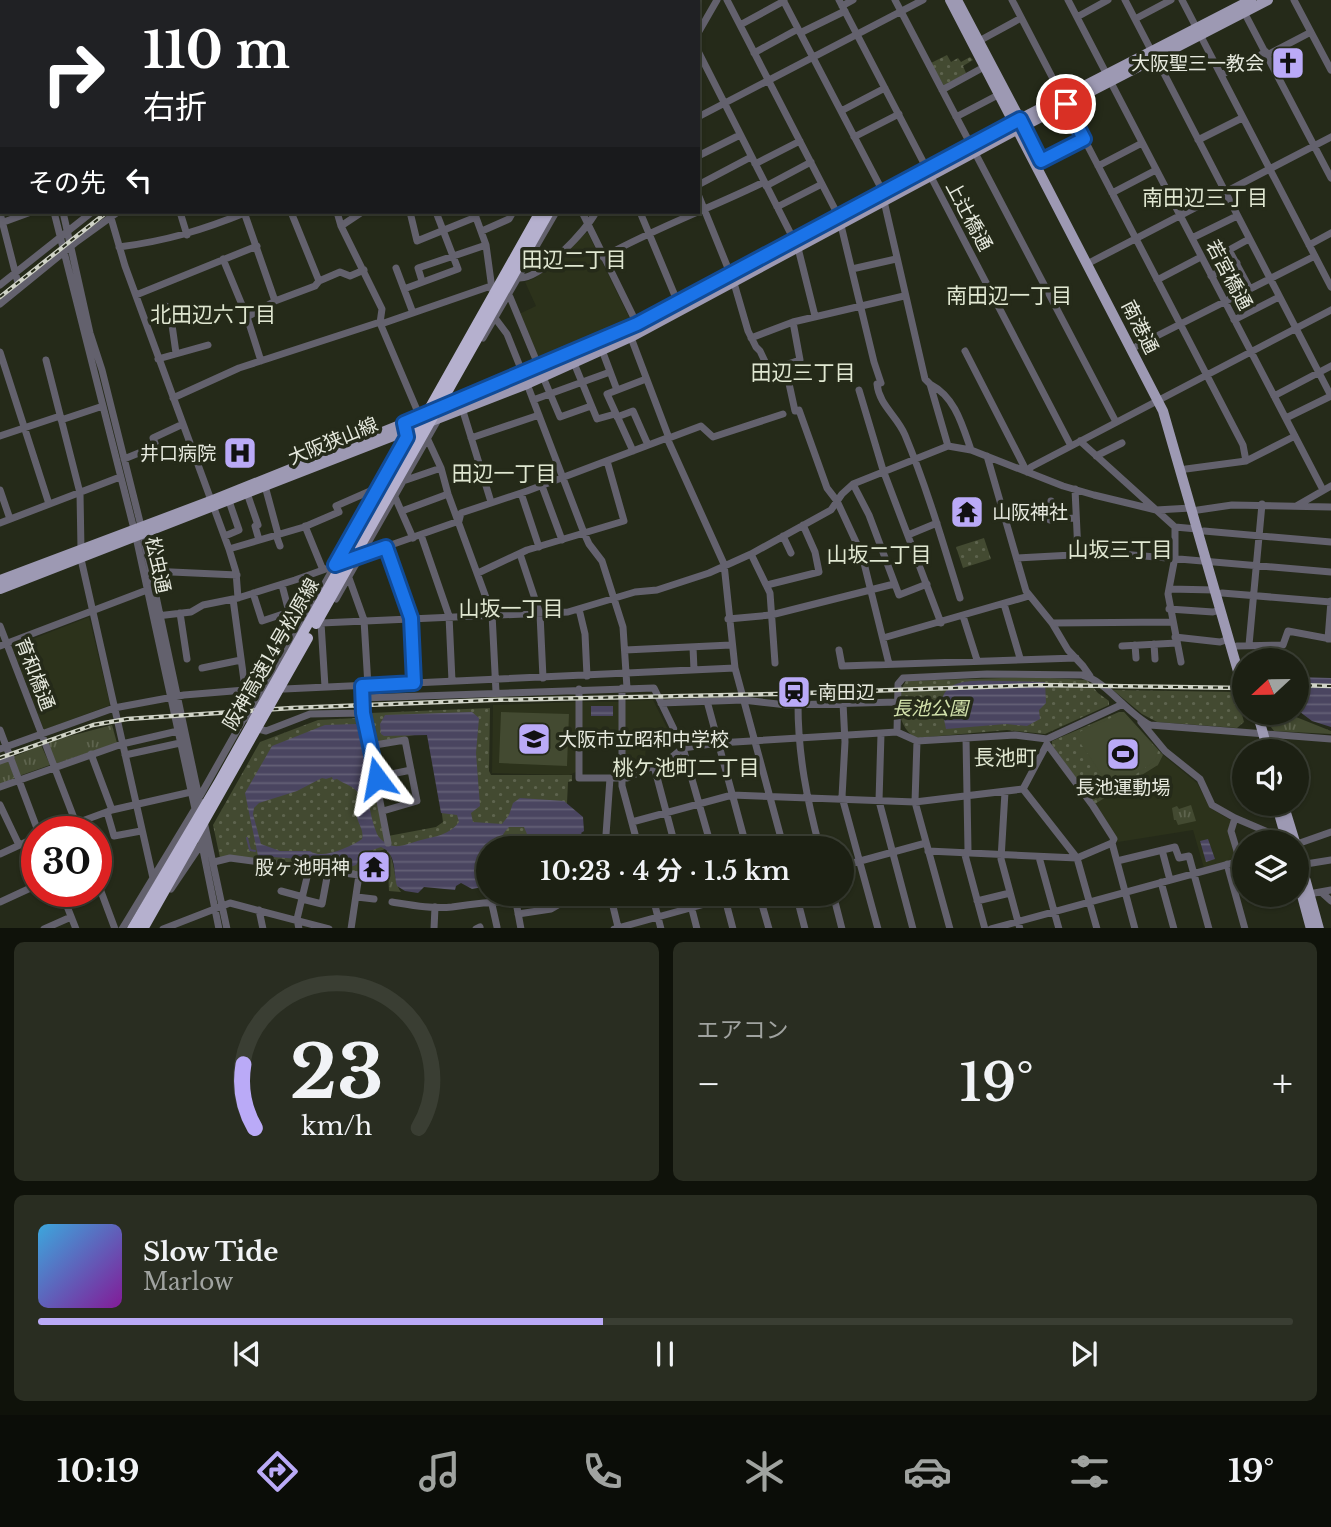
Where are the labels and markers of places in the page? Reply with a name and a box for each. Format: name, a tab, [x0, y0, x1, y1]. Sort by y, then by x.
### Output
church icon: 大阪聖三一教会	[1269, 44, 1307, 82]
place label: 大阪聖三一教会	[1131, 52, 1264, 75]
pin	[1036, 74, 1096, 134]
hospital icon: 井口病院	[221, 434, 259, 472]
place label: 井口病院	[140, 442, 216, 465]
temple icon: 山阪神社	[948, 493, 986, 531]
place label: 山阪神社	[992, 501, 1068, 524]
station icon: 南田辺	[775, 673, 813, 711]
place label: 南田辺	[818, 681, 875, 704]
school or university icon: 大阪市立昭和中学校	[515, 720, 553, 758]
place label: 大阪市立昭和中学校	[558, 728, 729, 751]
sports icon: 長池運動場	[1104, 735, 1142, 773]
place label: 長池運動場	[1075, 776, 1171, 799]
temple icon: 股ヶ池明神	[355, 848, 393, 886]
place label: 股ヶ池明神	[255, 856, 350, 879]

